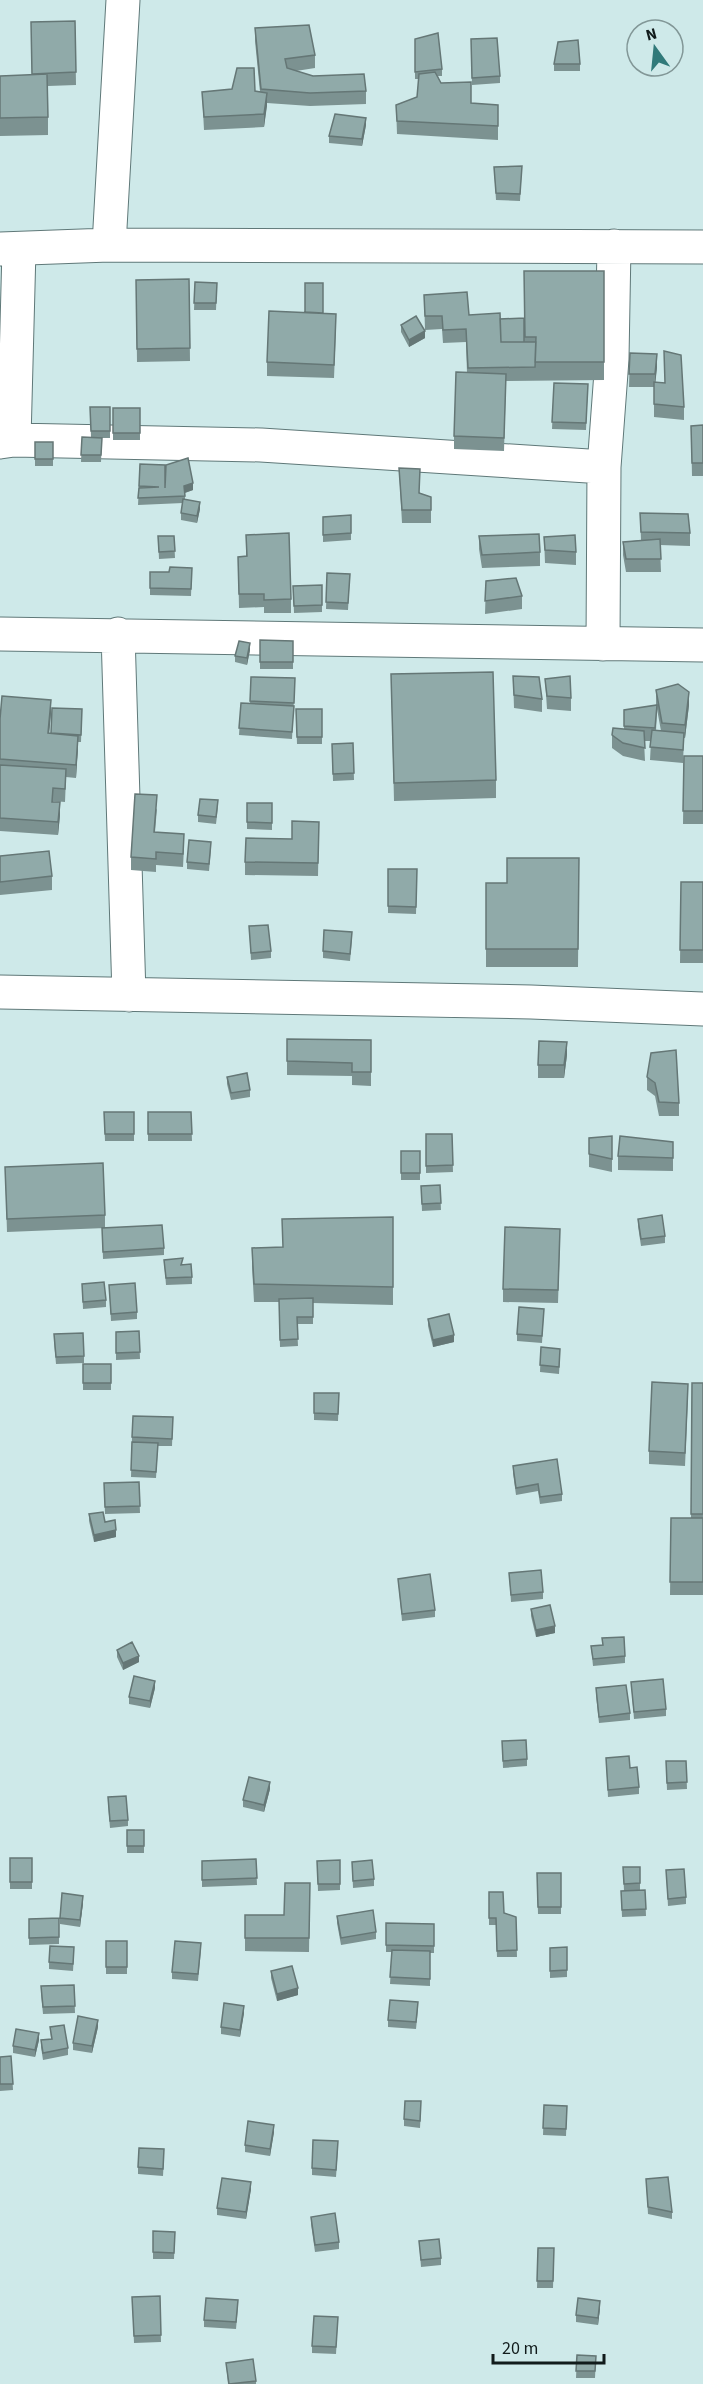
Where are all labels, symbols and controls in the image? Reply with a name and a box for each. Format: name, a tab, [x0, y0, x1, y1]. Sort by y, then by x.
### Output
north arrow	[625, 18, 685, 78]
text: N	[643, 22, 659, 46]
scale bar	[493, 2327, 604, 2365]
text: 20 m	[502, 2336, 538, 2361]

